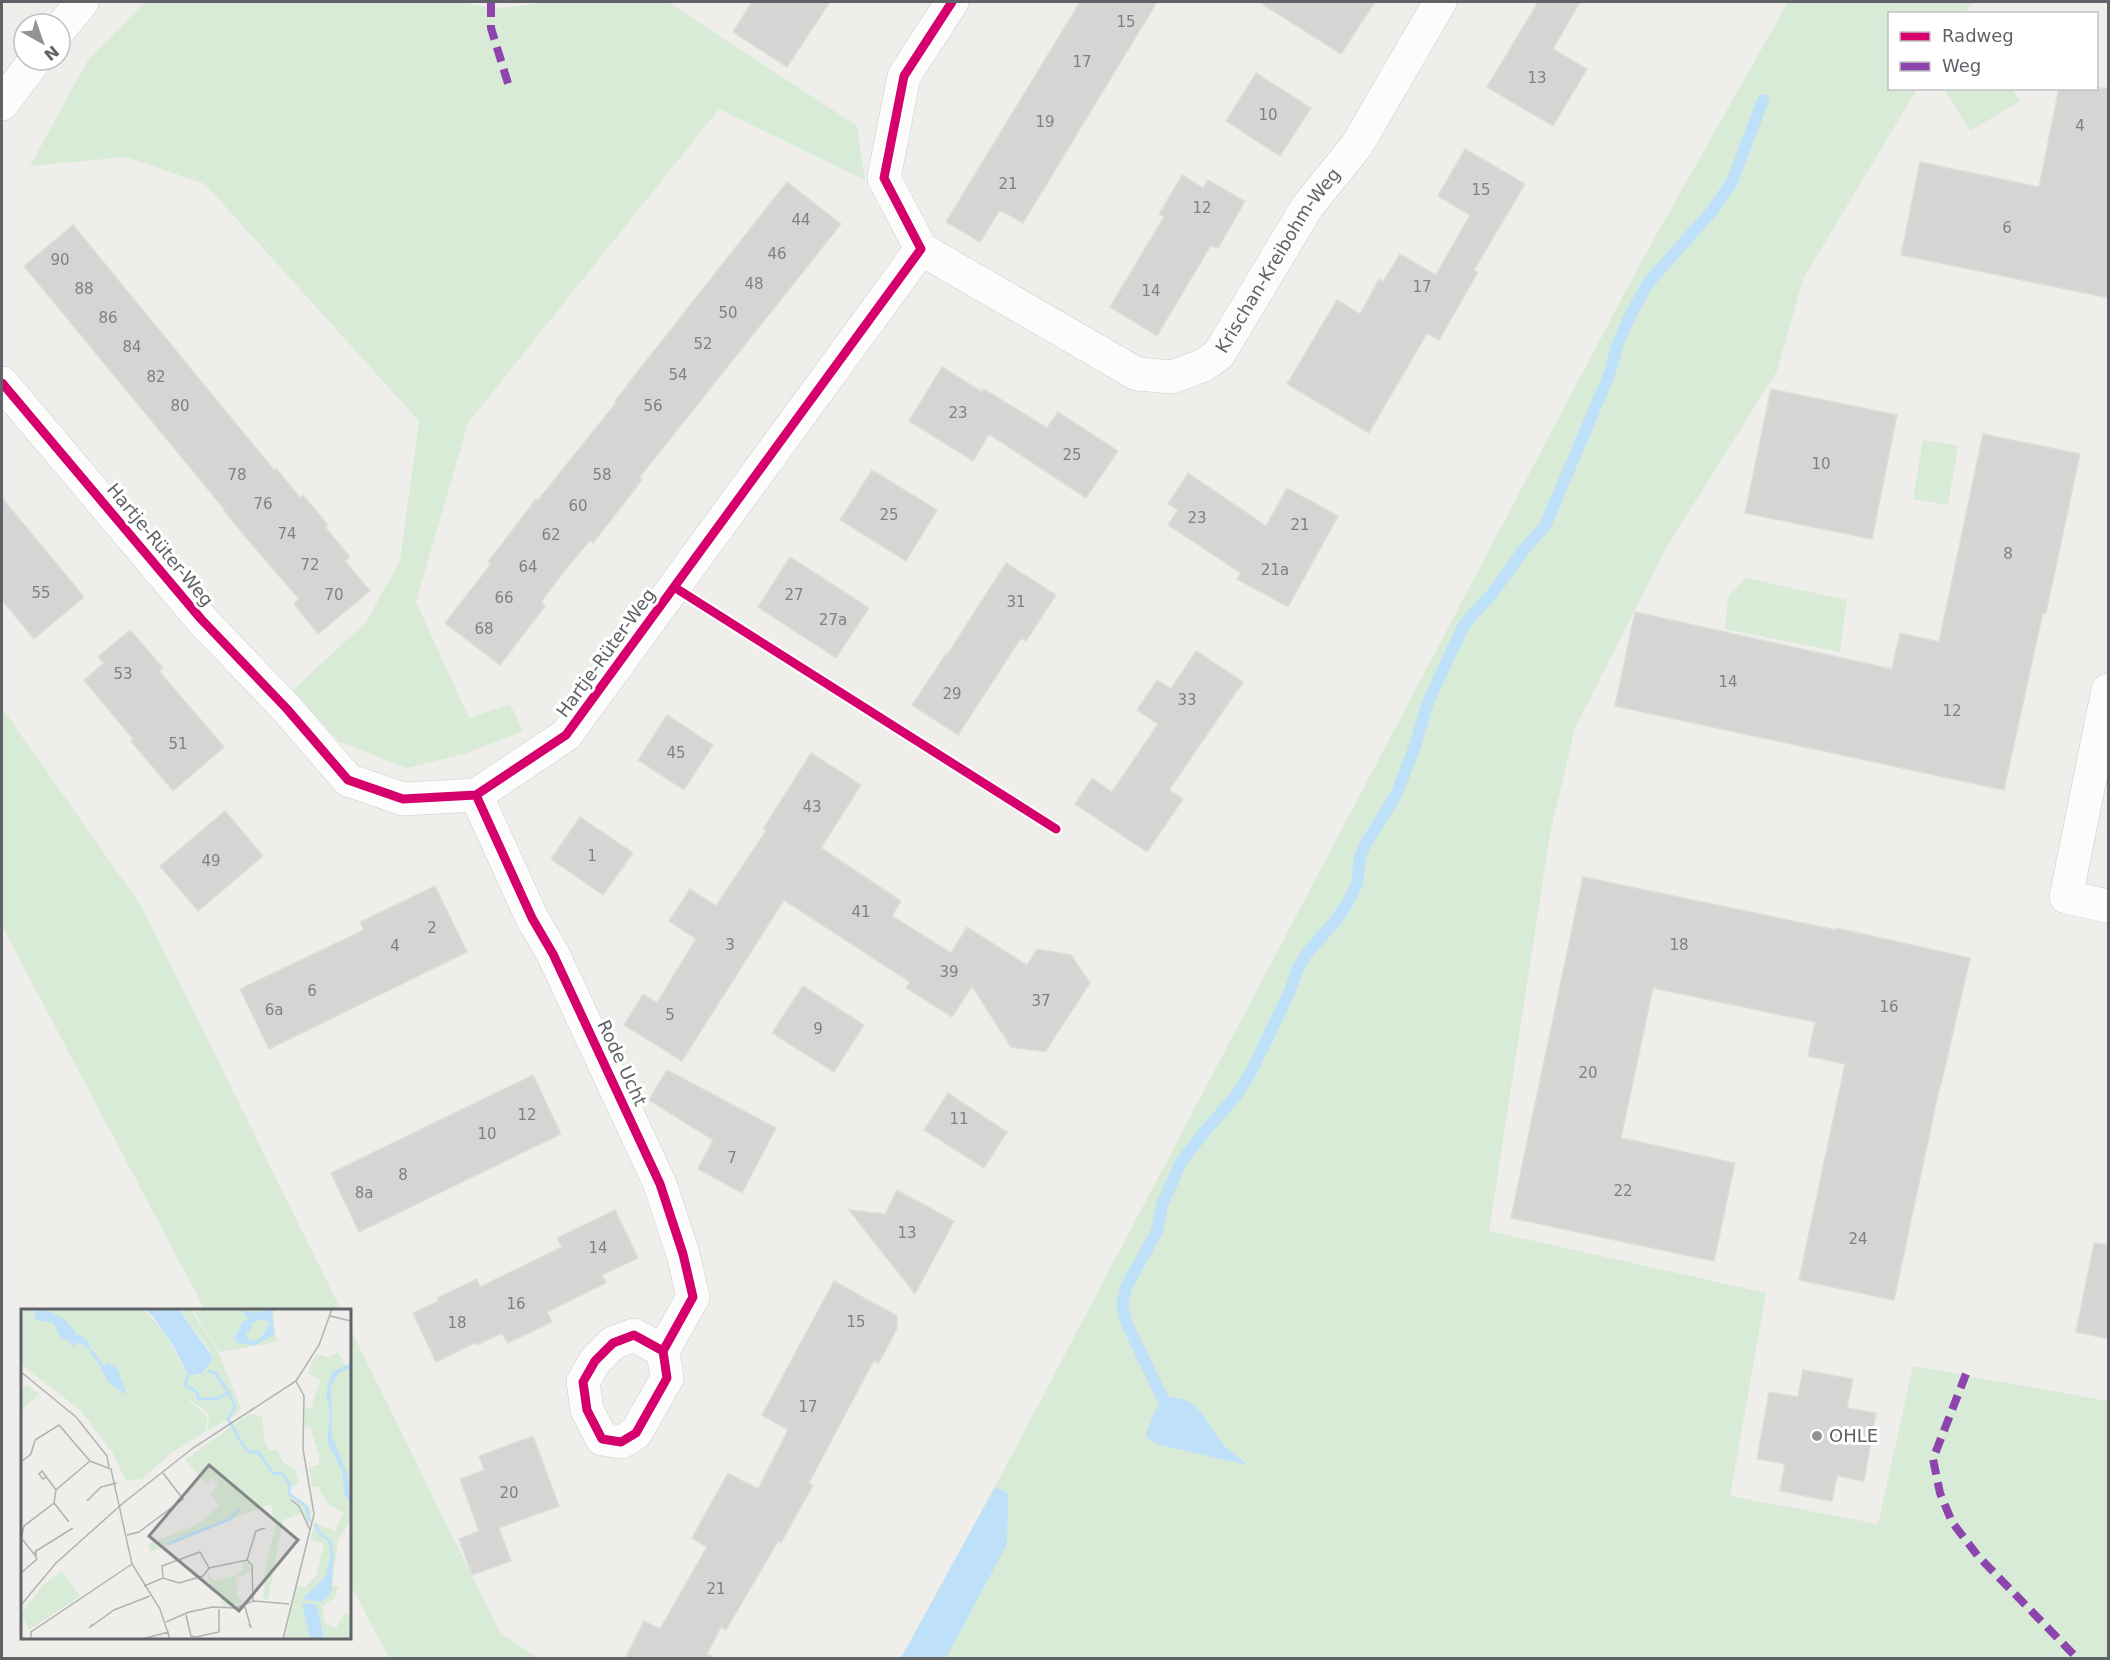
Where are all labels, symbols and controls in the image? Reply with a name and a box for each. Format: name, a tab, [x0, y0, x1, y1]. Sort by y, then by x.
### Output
north arrow	[12, 12, 72, 72]
legend	[1888, 12, 2098, 90]
house number: 15	[1116, 13, 1136, 31]
text: Radweg	[1942, 25, 2014, 46]
text: N	[40, 42, 63, 65]
house number: 17	[1072, 53, 1092, 71]
text: Weg	[1942, 55, 1981, 76]
house number: 13	[1527, 69, 1547, 87]
house number: 10	[1258, 106, 1278, 124]
house number: 19	[1035, 113, 1055, 131]
house number: 4	[2075, 117, 2085, 135]
street label: Krischan-Kreibohm-Weg	[1211, 164, 1344, 357]
house number: 21	[998, 175, 1018, 193]
house number: 15	[1471, 181, 1491, 199]
house number: 12	[1192, 199, 1212, 217]
house number: 44	[791, 211, 811, 229]
house number: 6	[2002, 219, 2012, 237]
house number: 46	[767, 245, 787, 263]
house number: 90	[50, 251, 70, 269]
house number: 48	[744, 275, 764, 293]
house number: 17	[1412, 278, 1432, 296]
house number: 88	[74, 280, 94, 298]
house number: 14	[1141, 282, 1161, 300]
house number: 50	[718, 304, 738, 322]
house number: 86	[98, 309, 118, 327]
house number: 52	[693, 335, 713, 353]
house number: 84	[122, 338, 142, 356]
house number: 54	[668, 366, 688, 384]
house number: 82	[146, 368, 166, 386]
house number: 80	[170, 397, 190, 415]
house number: 56	[643, 397, 663, 415]
house number: 23	[948, 404, 968, 422]
house number: 25	[1062, 446, 1082, 464]
house number: 10	[1811, 455, 1831, 473]
house number: 78	[227, 466, 247, 484]
house number: 58	[592, 466, 612, 484]
street label: Hartje-Rüter-Weg	[103, 479, 218, 610]
house number: 76	[253, 495, 273, 513]
house number: 60	[568, 497, 588, 515]
house number: 25	[879, 506, 899, 524]
house number: 23	[1187, 509, 1207, 527]
house number: 21	[1290, 516, 1310, 534]
house number: 74	[277, 525, 297, 543]
house number: 62	[541, 526, 561, 544]
house number: 8	[2003, 545, 2013, 563]
house number: 72	[300, 556, 320, 574]
house number: 64	[518, 558, 538, 576]
house number: 21a	[1261, 561, 1289, 579]
house number: 55	[31, 584, 51, 602]
street label: Hartje-Rüter-Weg	[552, 584, 659, 721]
house number: 70	[324, 586, 344, 604]
house number: 27	[784, 586, 804, 604]
house number: 66	[494, 589, 514, 607]
house number: 31	[1006, 593, 1026, 611]
house number: 27a	[819, 611, 847, 629]
house number: 68	[474, 620, 494, 638]
house number: 53	[113, 665, 133, 683]
house number: 14	[1718, 673, 1738, 691]
house number: 29	[942, 685, 962, 703]
house number: 33	[1177, 691, 1197, 709]
house number: 12	[1942, 702, 1962, 720]
house number: 51	[168, 735, 188, 753]
house number: 45	[666, 744, 686, 762]
house number: 43	[802, 798, 822, 816]
house number: 1	[587, 847, 597, 865]
house number: 49	[201, 852, 221, 870]
house number: 41	[851, 903, 871, 921]
house number: 2	[427, 919, 437, 937]
house number: 3	[725, 936, 735, 954]
house number: 18	[1669, 936, 1689, 954]
house number: 4	[390, 937, 400, 955]
house number: 39	[939, 963, 959, 981]
house number: 6	[307, 982, 317, 1000]
house number: 37	[1031, 992, 1051, 1010]
house number: 16	[1879, 998, 1899, 1016]
house number: 6a	[265, 1001, 283, 1019]
house number: 5	[665, 1006, 675, 1024]
street label: Rode Ucht	[593, 1016, 652, 1109]
house number: 9	[813, 1020, 823, 1038]
house number: 20	[1578, 1064, 1598, 1082]
house number: 12	[517, 1106, 537, 1124]
house number: 11	[949, 1110, 969, 1128]
house number: 10	[477, 1125, 497, 1143]
house number: 7	[727, 1149, 737, 1167]
house number: 8	[398, 1166, 408, 1184]
house number: 22	[1613, 1182, 1633, 1200]
house number: 8a	[355, 1184, 373, 1202]
house number: 13	[897, 1224, 917, 1242]
house number: 24	[1848, 1230, 1868, 1248]
house number: 14	[588, 1239, 608, 1257]
house number: 16	[506, 1295, 526, 1313]
inset map	[21, 1309, 351, 1639]
house number: 15	[846, 1313, 866, 1331]
house number: 18	[447, 1314, 467, 1332]
house number: 17	[798, 1398, 818, 1416]
place label: OHLE	[1829, 1425, 1878, 1446]
marker: OHLE	[1810, 1429, 1824, 1443]
house number: 20	[499, 1484, 519, 1502]
house number: 21	[706, 1580, 726, 1598]

